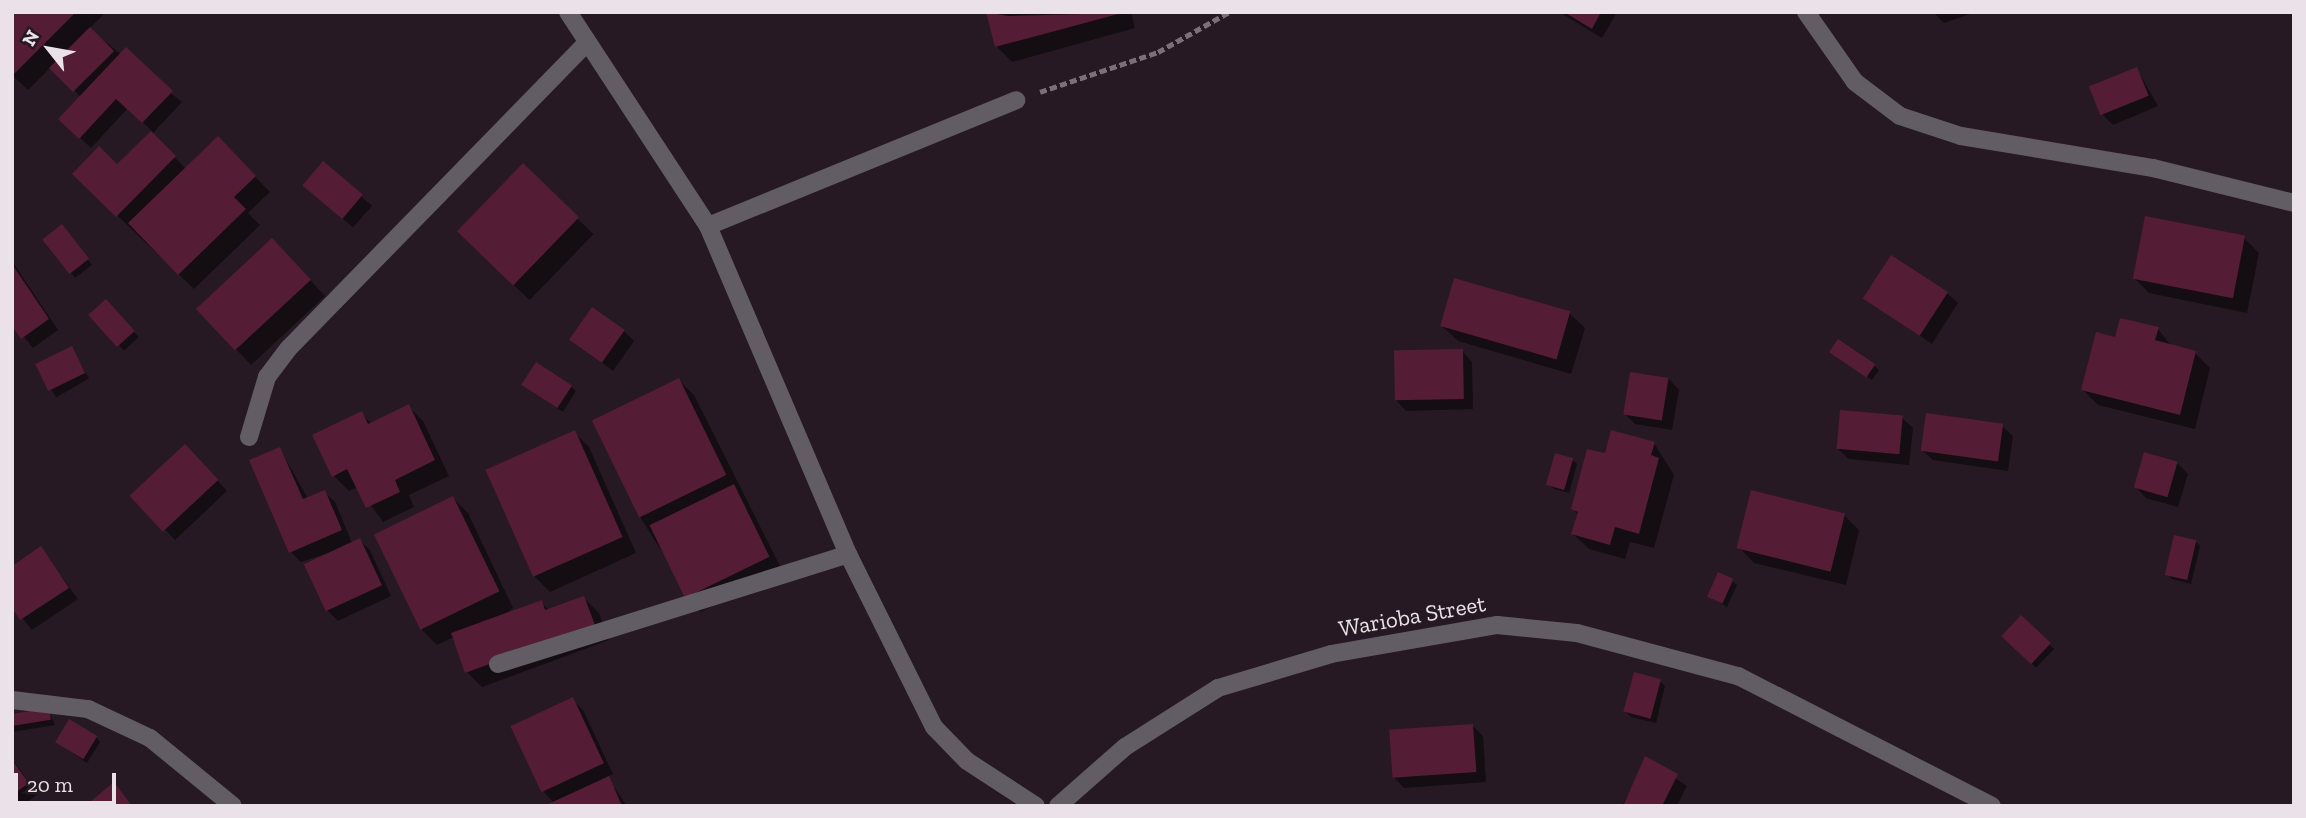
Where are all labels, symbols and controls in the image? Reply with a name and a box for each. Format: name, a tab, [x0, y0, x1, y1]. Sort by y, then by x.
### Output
north arrow	[14, 14, 84, 84]
text: N	[17, 26, 44, 50]
street label: Warioba Street	[1336, 589, 1488, 643]
scale bar	[18, 758, 119, 802]
text: 20 m	[27, 772, 73, 797]

